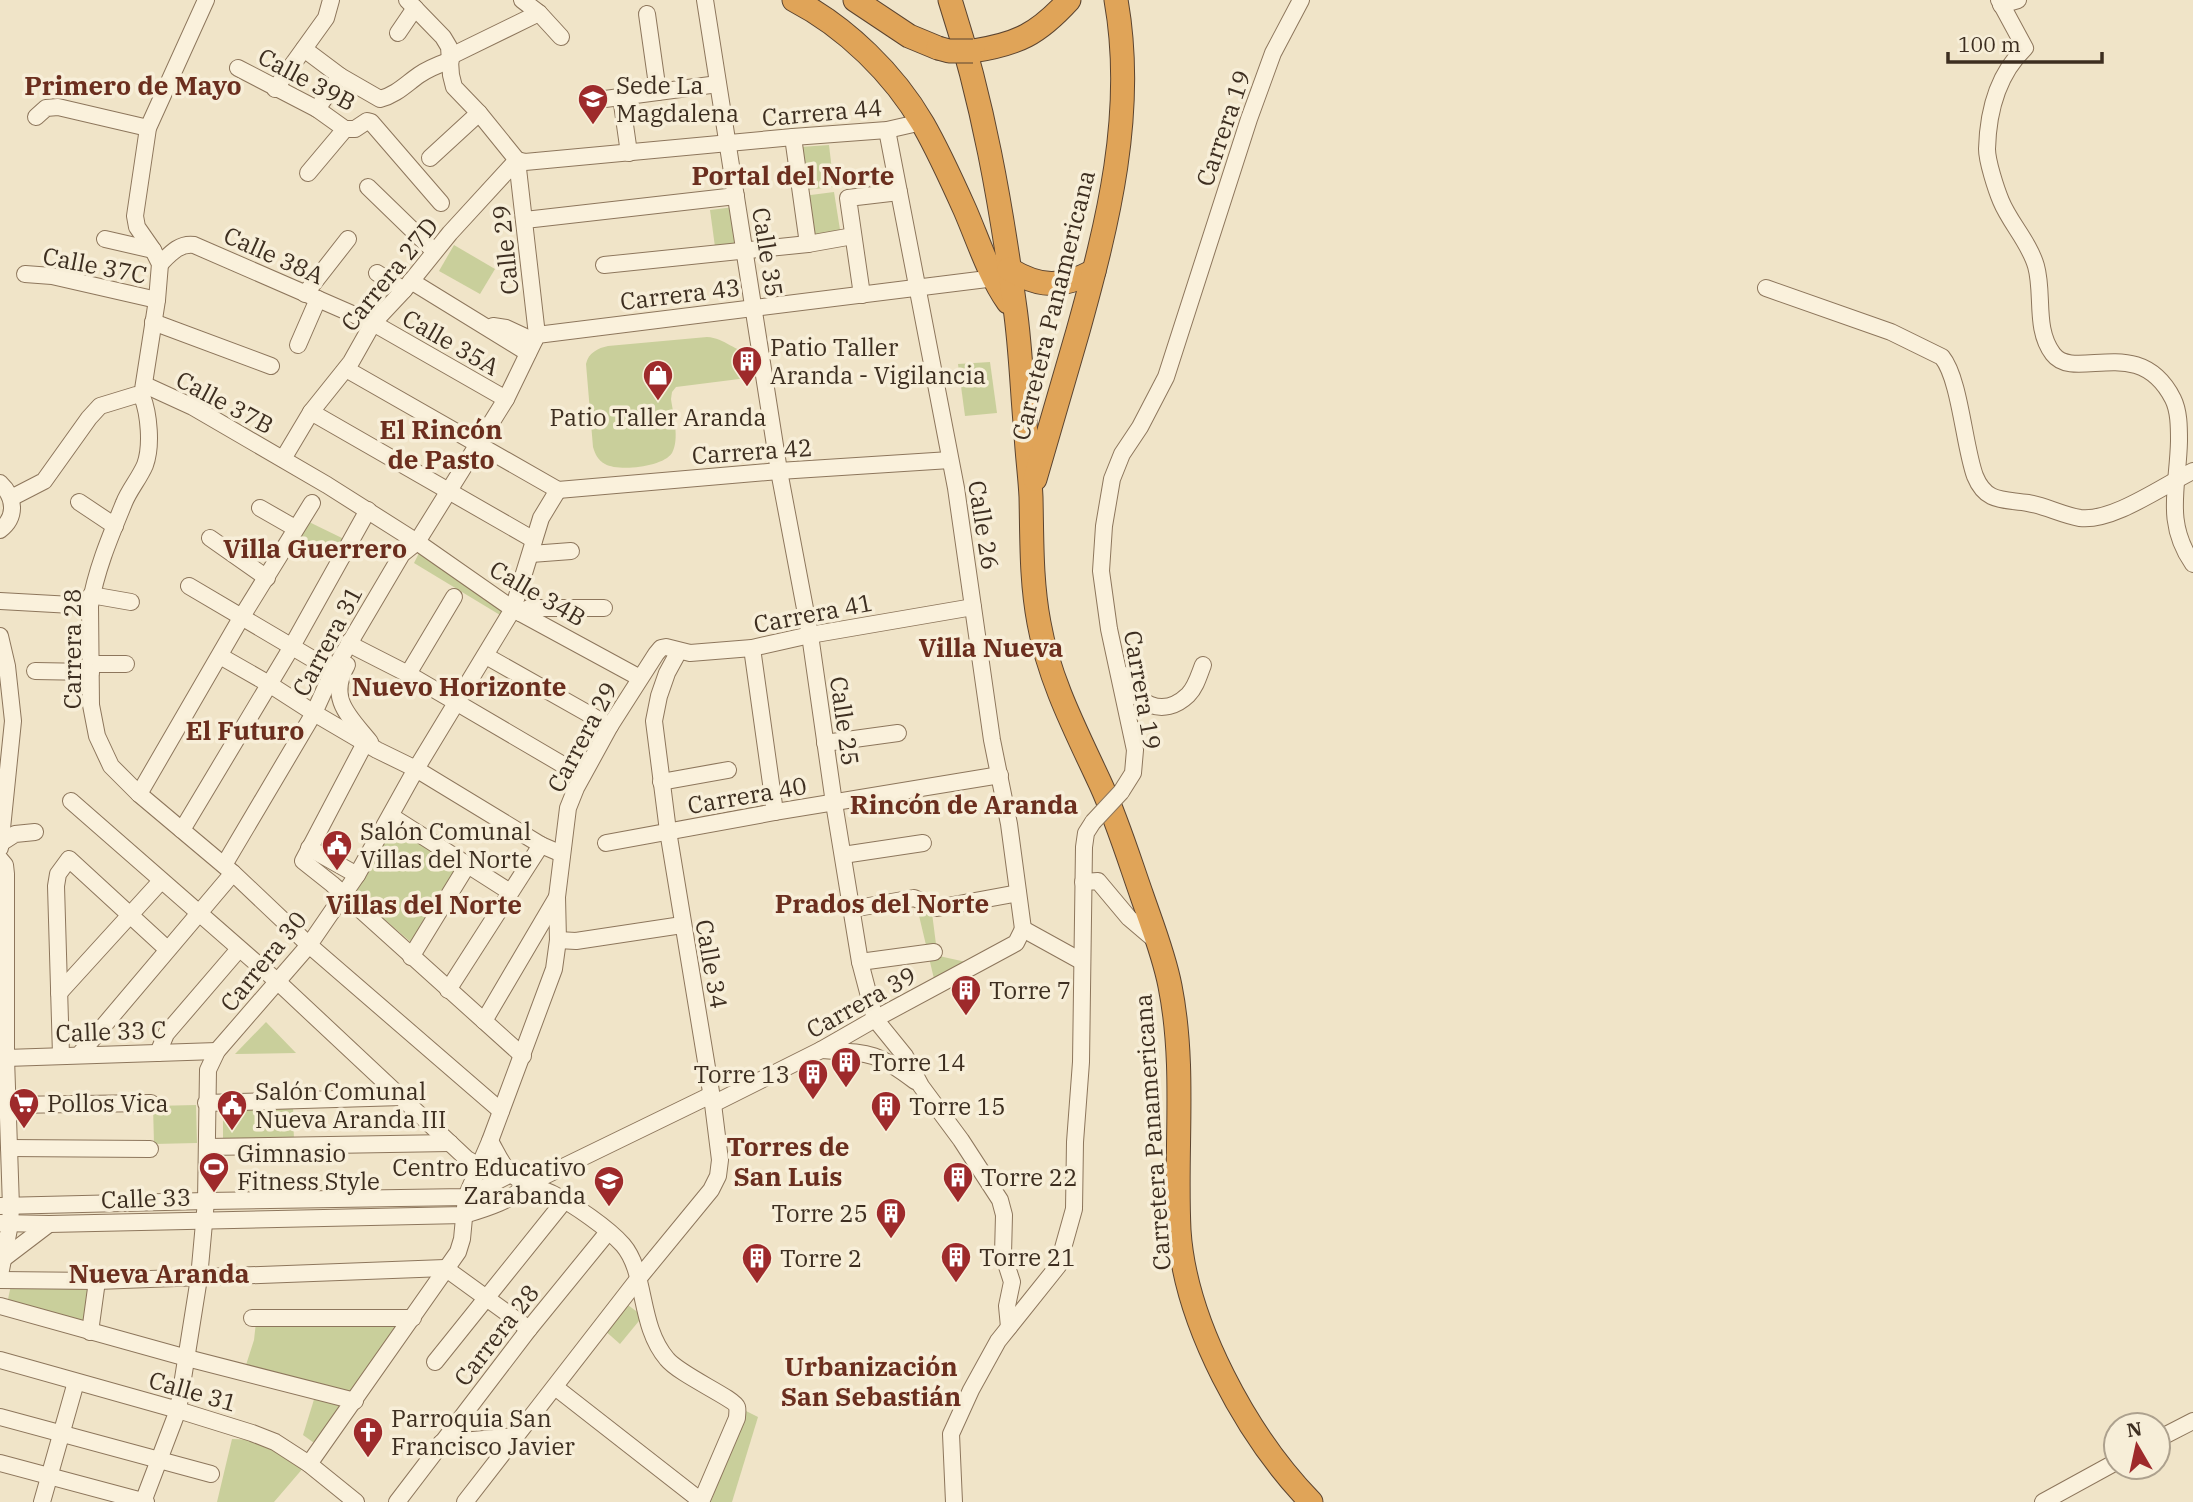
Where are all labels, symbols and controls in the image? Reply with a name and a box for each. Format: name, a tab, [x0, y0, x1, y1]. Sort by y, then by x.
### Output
scale bar	[1948, 21, 2102, 65]
text: 100 m	[1958, 30, 2021, 58]
street label: Calle 39B	[253, 40, 361, 118]
street label: Carrera 19	[1188, 66, 1258, 190]
district label: Primero de Mayo	[24, 68, 242, 102]
place label: Sede La Magdalena	[616, 69, 739, 129]
school or university icon: Sede La Magdalena	[576, 82, 610, 126]
street label: Carrera 44	[760, 91, 884, 133]
district label: Portal del Norte	[691, 158, 895, 192]
street label: Carretera Panamericana	[1004, 167, 1102, 443]
street label: Calle 29	[484, 204, 526, 296]
street label: Calle 35	[745, 205, 791, 299]
street label: Carrera 27D	[333, 210, 445, 338]
street label: Calle 38A	[219, 219, 330, 291]
street label: Calle 37C	[40, 239, 150, 291]
street label: Carrera 43	[618, 271, 742, 317]
street label: Calle 35A	[397, 302, 506, 383]
place label: Patio Taller Aranda - Vigilancia	[770, 331, 986, 391]
building icon: Patio Taller Aranda - Vigilancia	[730, 344, 764, 388]
shop icon: Patio Taller Aranda	[641, 358, 675, 402]
street label: Calle 37B	[171, 363, 279, 441]
place label: Patio Taller Aranda	[549, 401, 767, 433]
district label: El Rincón de Pasto	[380, 412, 502, 476]
street label: Carrera 42	[691, 431, 813, 471]
street label: Calle 26	[961, 478, 1007, 572]
district label: Villa Guerrero	[223, 531, 407, 565]
street label: Calle 34B	[484, 553, 592, 633]
street label: Carrera 31	[285, 580, 369, 702]
street label: Carrera 41	[751, 586, 875, 640]
street label: Carrera 28	[56, 589, 88, 709]
street label: Carrera 19	[1117, 628, 1169, 752]
district label: Villa Nueva	[919, 630, 1064, 664]
district label: Nuevo Horizonte	[352, 669, 566, 703]
street label: Calle 25	[823, 674, 867, 768]
street label: Carrera 29	[540, 676, 624, 798]
district label: El Futuro	[186, 713, 304, 747]
street label: Carrera 40	[685, 769, 809, 821]
district label: Rincón de Aranda	[850, 787, 1078, 821]
place label: Salón Comunal Villas del Norte	[360, 815, 532, 875]
public building icon: Salón Comunal Villas del Norte	[320, 828, 354, 872]
district label: Prados del Norte	[775, 886, 989, 920]
district label: Villas del Norte	[326, 887, 522, 921]
street label: Carrera 30	[213, 904, 313, 1018]
street label: Calle 34	[688, 917, 736, 1011]
street label: Carrera 39	[800, 959, 922, 1045]
building icon: Torre 7	[949, 973, 983, 1017]
place label: Torre 7	[989, 974, 1071, 1006]
street label: Carretera Panamericana	[1126, 993, 1178, 1271]
street label: Calle 33 C	[55, 1013, 167, 1049]
building icon: Torre 14	[829, 1045, 863, 1089]
place label: Torre 14	[869, 1046, 966, 1078]
building icon: Torre 13	[796, 1057, 830, 1101]
place label: Torre 13	[693, 1058, 790, 1090]
place label: Salón Comunal Nueva Aranda III	[255, 1075, 446, 1135]
supermarket icon: Pollos Vica	[7, 1086, 41, 1130]
place label: Pollos Vica	[47, 1087, 169, 1119]
public building icon: Salón Comunal Nueva Aranda III	[215, 1088, 249, 1132]
building icon: Torre 15	[869, 1089, 903, 1133]
place label: Torre 15	[909, 1090, 1006, 1122]
district label: Torres de San Luis	[726, 1129, 850, 1193]
place label: Gimnasio Fitness Style	[237, 1137, 380, 1197]
sports icon: Gimnasio Fitness Style	[197, 1150, 231, 1194]
place label: Centro Educativo Zarabanda	[392, 1151, 586, 1211]
building icon: Torre 22	[941, 1160, 975, 1204]
place label: Torre 22	[981, 1161, 1078, 1193]
school or university icon: Centro Educativo Zarabanda	[592, 1164, 626, 1208]
street label: Calle 33	[100, 1180, 192, 1216]
building icon: Torre 25	[874, 1196, 908, 1240]
place label: Torre 25	[771, 1197, 868, 1229]
building icon: Torre 21	[939, 1240, 973, 1284]
building icon: Torre 2	[740, 1241, 774, 1285]
place label: Torre 21	[979, 1241, 1076, 1273]
place label: Torre 2	[780, 1242, 862, 1274]
district label: Nueva Aranda	[68, 1256, 250, 1290]
street label: Carrera 28	[446, 1278, 546, 1392]
district label: Urbanización San Sebastián	[781, 1349, 961, 1413]
street label: Calle 31	[145, 1363, 241, 1419]
place label: Parroquia San Francisco Javier	[391, 1402, 575, 1462]
north arrow	[2102, 1411, 2172, 1481]
church icon: Parroquia San Francisco Javier	[351, 1415, 385, 1459]
text: N	[2125, 1416, 2144, 1442]

